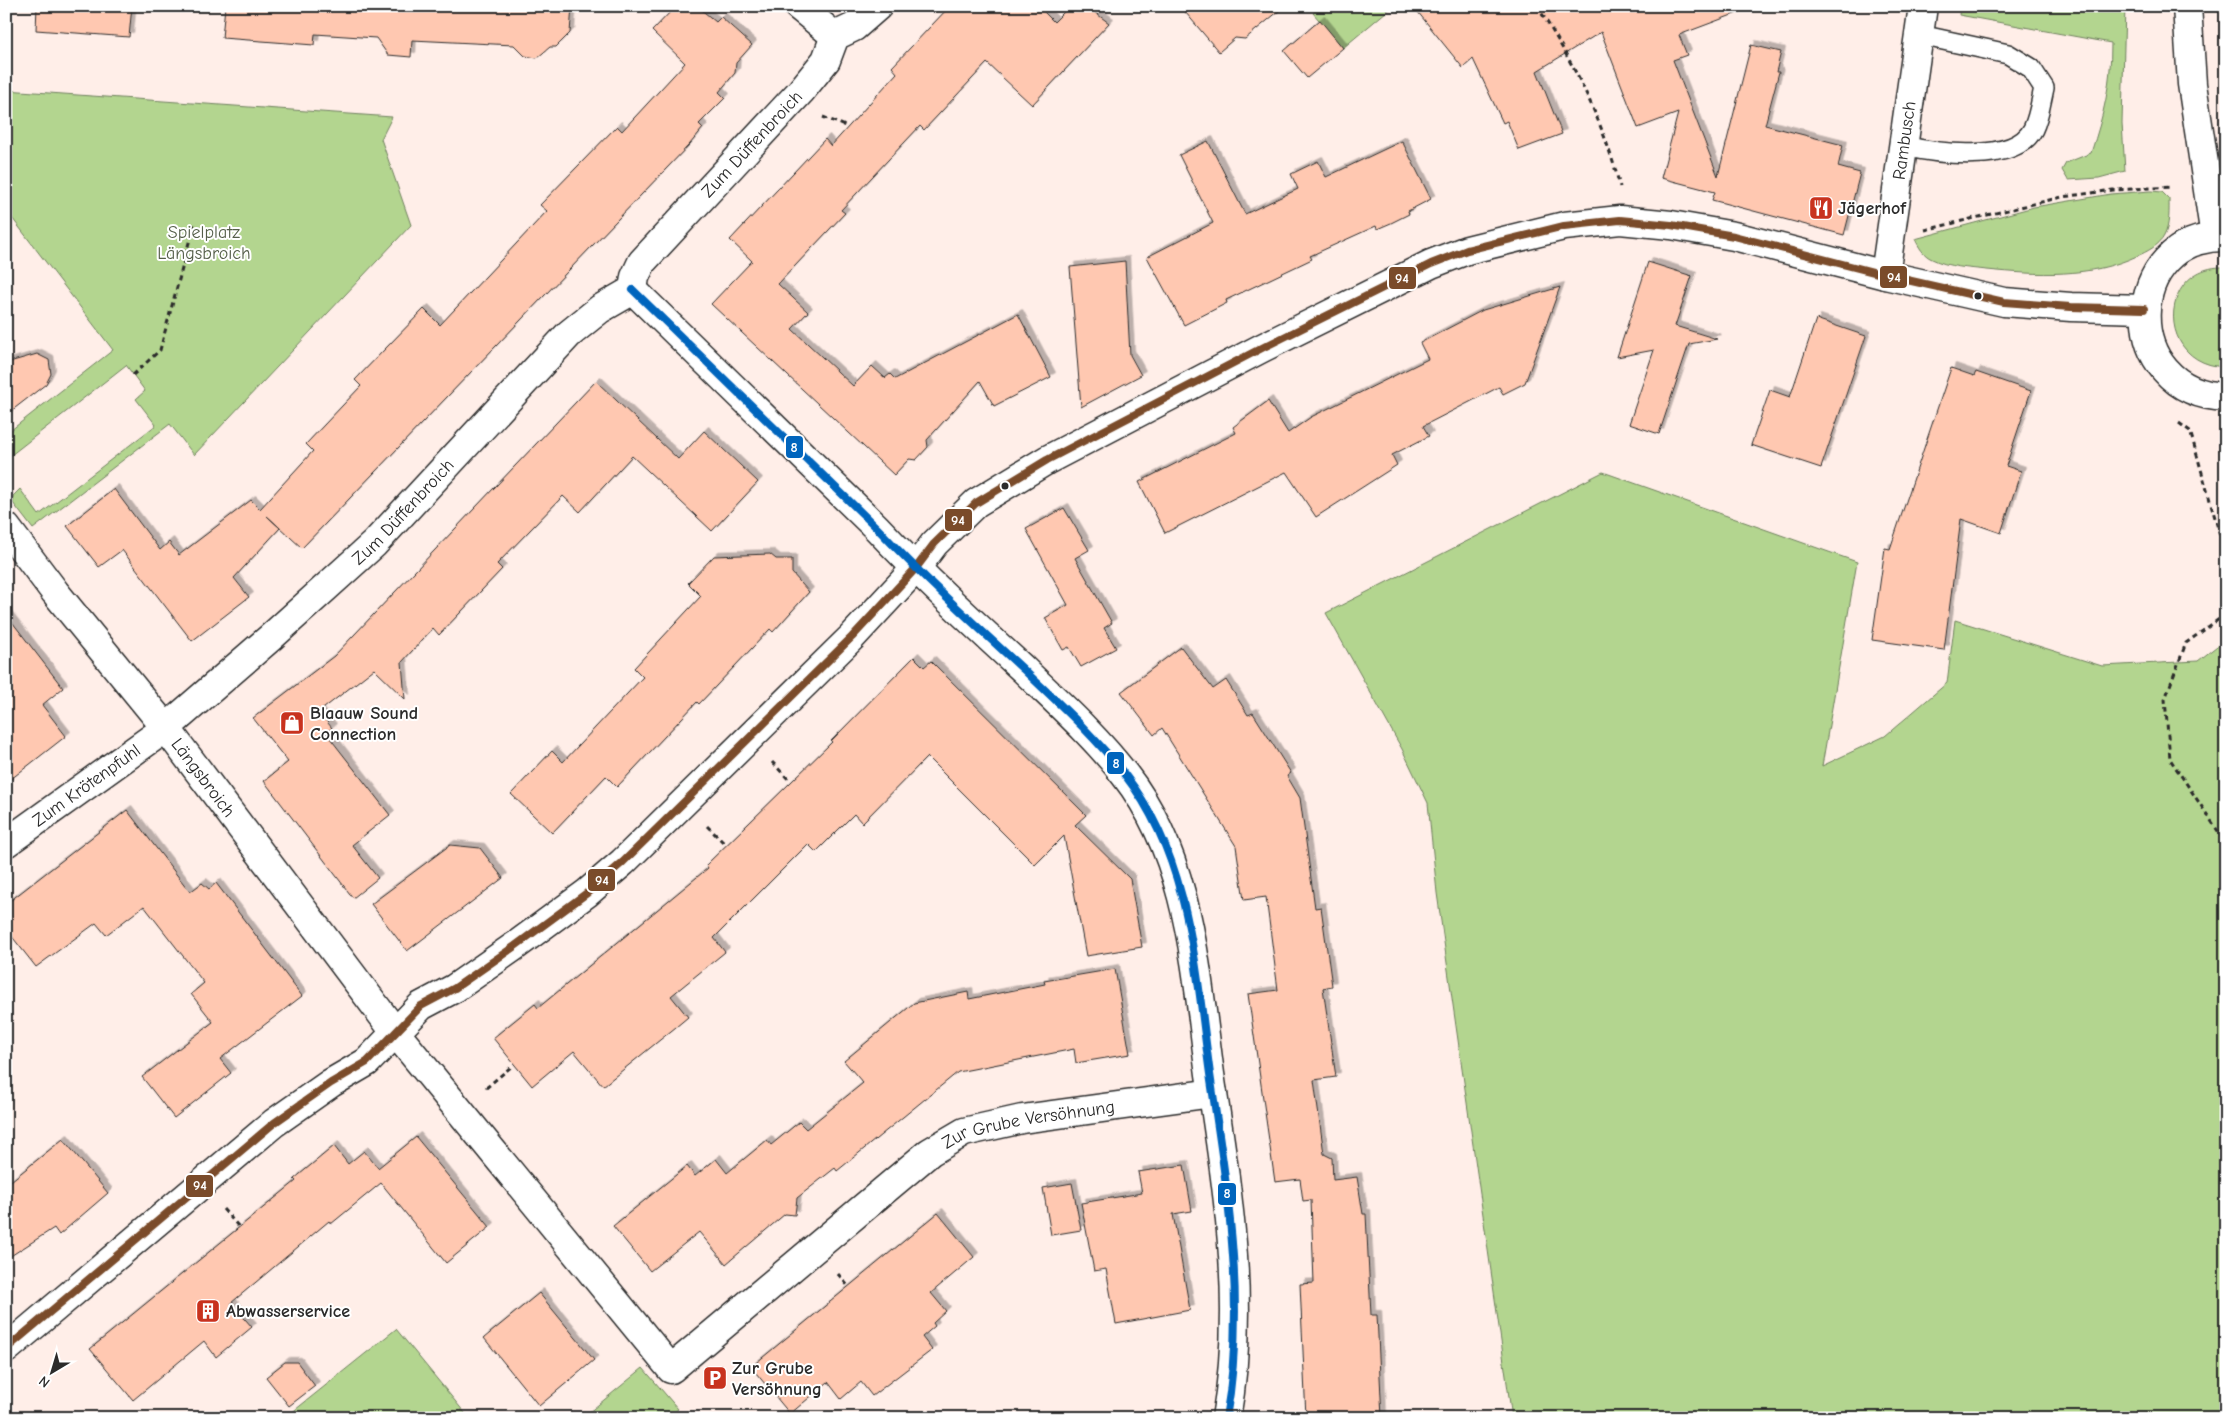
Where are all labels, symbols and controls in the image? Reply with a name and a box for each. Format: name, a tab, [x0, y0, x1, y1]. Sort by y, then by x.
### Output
street label: Zum Düffenbroich	[697, 86, 807, 202]
street label: Rambusch	[1888, 100, 1920, 181]
restaurant icon: Jägerhof	[1808, 195, 1834, 221]
place label: Jägerhof	[1838, 198, 1907, 219]
park label: Spielplatz Längsbroich	[157, 222, 251, 264]
line badge: 94	[1879, 265, 1908, 289]
line badge: 94	[1388, 266, 1417, 290]
text: 94	[1887, 269, 1901, 286]
text: 94	[1395, 270, 1409, 287]
unlabelled marker	[1973, 291, 1983, 301]
line badge: 8	[785, 435, 804, 459]
text: 8	[790, 439, 798, 456]
street label: Zum Düffenbroich	[348, 454, 458, 569]
unlabelled marker	[1000, 481, 1010, 491]
line badge: 94	[944, 508, 973, 532]
text: 94	[951, 512, 965, 529]
place label: Blaauw Sound Connection	[310, 703, 418, 745]
shop icon: Blaauw Sound Connection	[279, 710, 305, 736]
street label: Längsbroich	[167, 734, 240, 821]
street label: Zum Krötenpfuhl	[28, 739, 144, 831]
line badge: 8	[1106, 751, 1125, 775]
text: 8	[1112, 755, 1120, 772]
line badge: 94	[587, 868, 616, 892]
text: 94	[595, 872, 609, 889]
street label: Zur Grube Versöhnung	[938, 1096, 1116, 1153]
line badge: 94	[185, 1174, 214, 1198]
text: 94	[193, 1177, 207, 1194]
line badge: 8	[1217, 1182, 1237, 1206]
text: 8	[1223, 1185, 1231, 1202]
building icon: Abwasserservice	[195, 1298, 221, 1324]
place label: Abwasserservice	[226, 1301, 350, 1322]
north arrow	[28, 1346, 78, 1396]
place label: Zur Grube Versöhnung	[732, 1358, 822, 1400]
parking icon: Zur Grube Versöhnung	[702, 1365, 728, 1391]
text: N	[35, 1372, 53, 1391]

